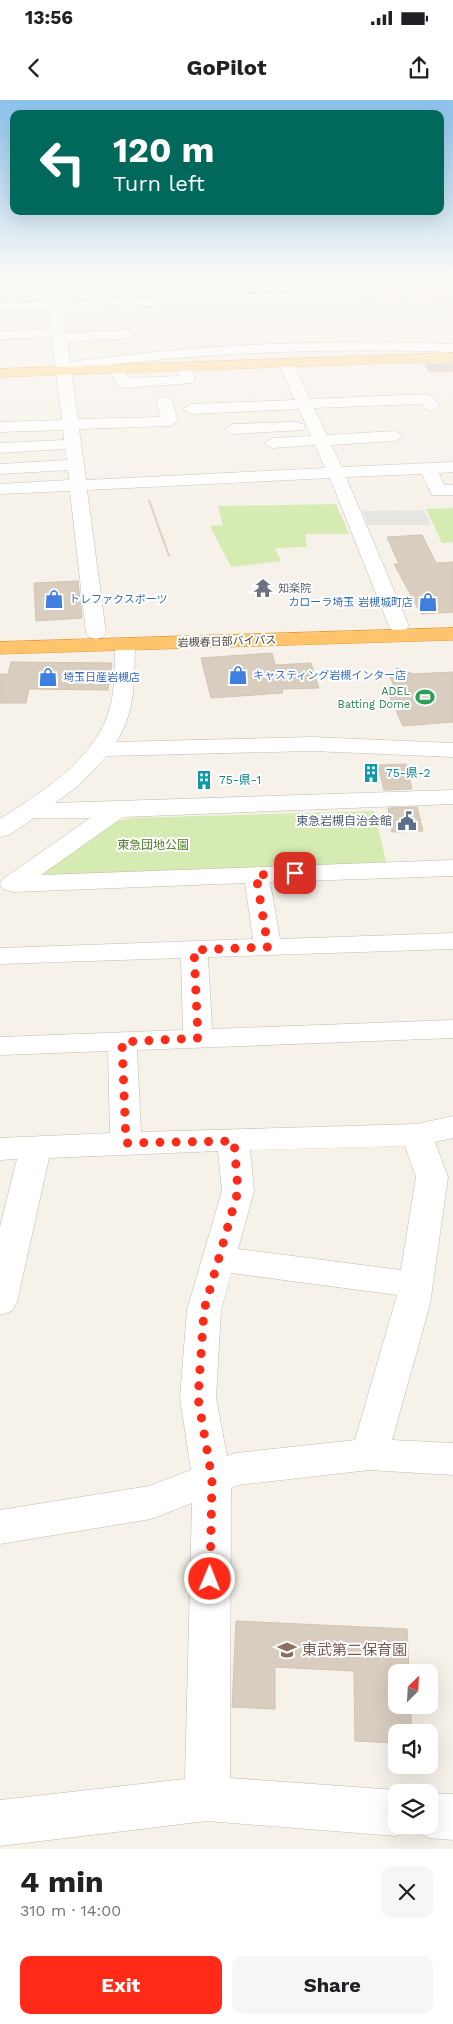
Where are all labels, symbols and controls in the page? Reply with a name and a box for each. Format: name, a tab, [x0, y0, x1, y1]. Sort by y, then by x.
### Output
text: 13:56	[25, 6, 73, 29]
icon: back	[20, 54, 48, 82]
icon: share	[405, 54, 433, 82]
text: GoPilot	[186, 55, 267, 80]
text: 120 m	[113, 129, 214, 171]
icon: left	[30, 130, 95, 195]
text: Turn left	[113, 171, 205, 196]
temple icon: 知楽院	[252, 577, 274, 599]
place label: 知楽院	[278, 582, 311, 595]
shop icon: トレファクスポーツ	[43, 588, 65, 610]
shop icon: カローラ埼玉 岩槻城町店	[417, 591, 439, 613]
place label: トレファクスポーツ	[69, 593, 167, 606]
place label: カローラ埼玉 岩槻城町店	[288, 596, 413, 609]
street label: 岩槻春日部バイパス	[177, 633, 277, 650]
shop icon: キャスティング岩槻インター店	[227, 664, 249, 686]
shop icon: 埼玉日産岩槻店	[37, 666, 59, 688]
place label: キャスティング岩槻インター店	[253, 669, 406, 682]
place label: 埼玉日産岩槻店	[63, 671, 140, 684]
place label: ADEL Batting Dome	[338, 685, 410, 711]
sports icon: ADEL Batting Dome	[414, 686, 436, 708]
building icon: 75-県-2	[360, 762, 382, 784]
place label: 75-県-2	[386, 766, 430, 780]
building icon: 75-県-1	[193, 769, 215, 791]
place label: 75-県-1	[219, 773, 261, 787]
public building icon: 東急岩槻自治会館	[396, 810, 418, 832]
place label: 東急岩槻自治会館	[296, 814, 392, 828]
park label: 東急団地公園	[117, 838, 189, 852]
pin	[274, 852, 316, 894]
icon: arrive	[281, 859, 309, 887]
position arrow	[183, 1552, 235, 1604]
school or university icon: 東武第二保育園	[276, 1639, 298, 1661]
place label: 東武第二保育園	[302, 1641, 407, 1659]
north arrow	[388, 1664, 438, 1714]
map controls	[388, 1664, 438, 1834]
button: sound	[388, 1724, 438, 1774]
button: layers	[388, 1784, 438, 1834]
text: 4 min	[20, 1864, 104, 1899]
button: close	[381, 1866, 433, 1918]
text: 310 m · 14:00	[20, 1901, 121, 1920]
button: Exit	[20, 1956, 222, 2014]
button: Share	[232, 1956, 433, 2014]

